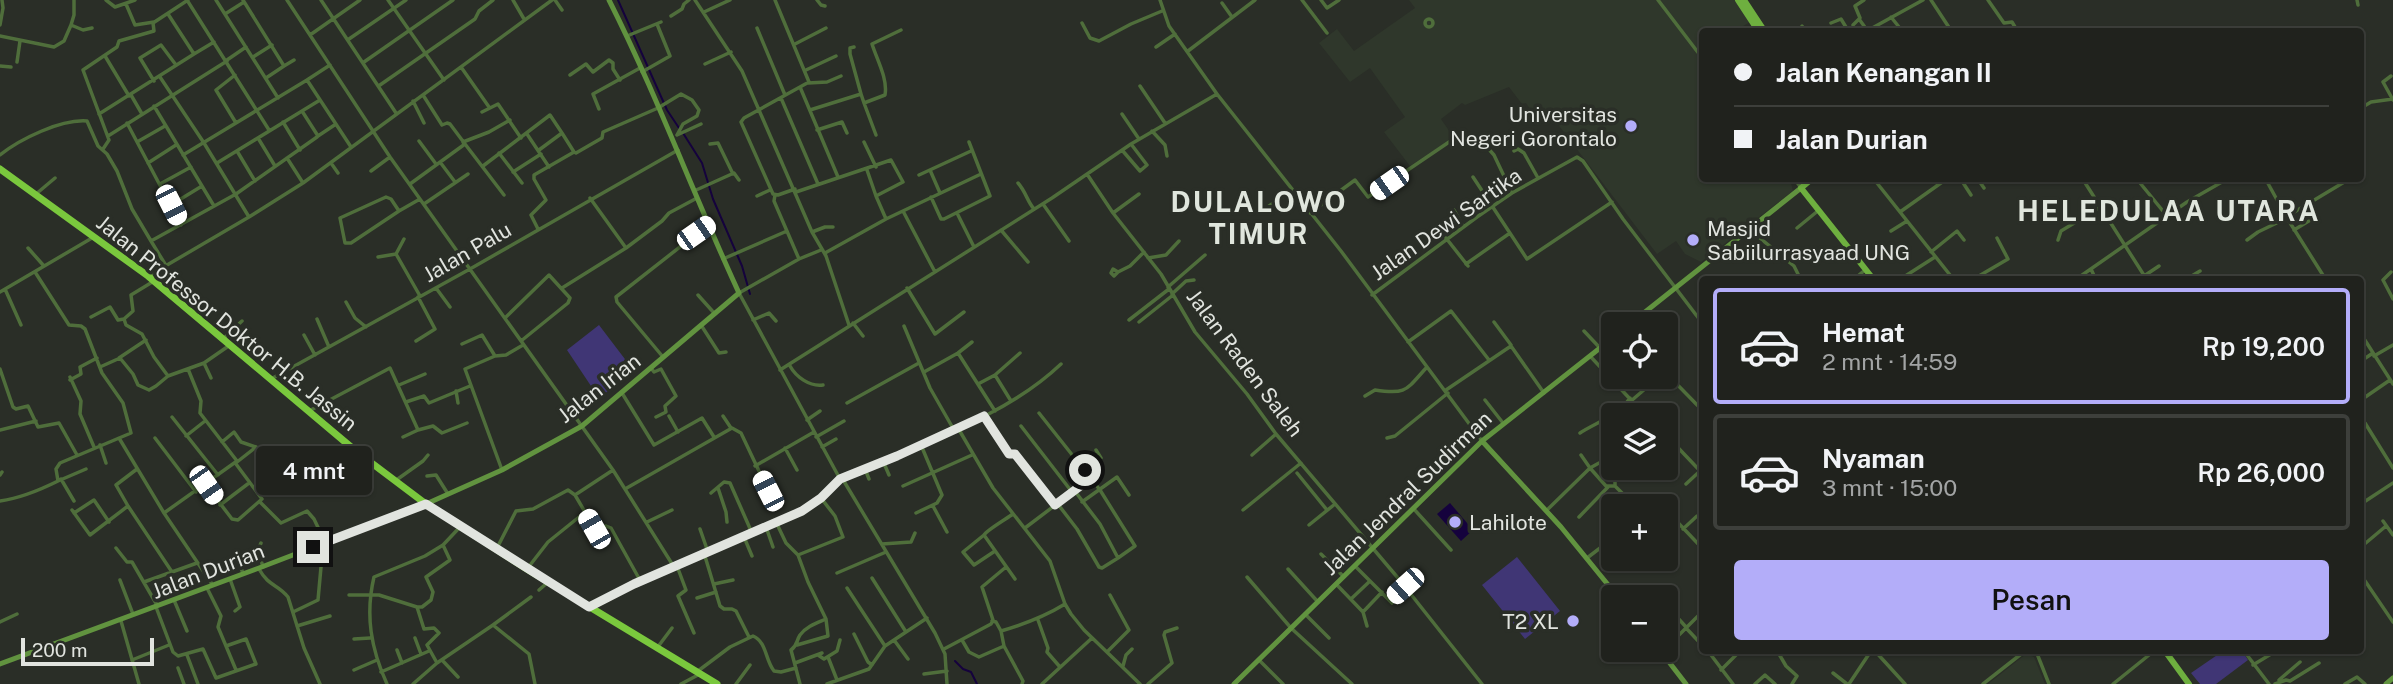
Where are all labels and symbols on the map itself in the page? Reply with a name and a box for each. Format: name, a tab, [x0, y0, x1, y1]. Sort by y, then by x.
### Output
place label: Universitas Negeri Gorontalo	[1450, 102, 1617, 151]
marker: Universitas Negeri Gorontalo	[1623, 118, 1639, 134]
car	[1366, 162, 1413, 204]
street label: Jalan Dewi Sartika	[1366, 163, 1526, 285]
car	[153, 182, 190, 228]
district label: DULALOWO TIMUR	[1171, 185, 1347, 250]
district label: HELEDULAA UTARA	[2017, 194, 2321, 227]
street label: Jalan Professor Doktor H.B. Jassin	[92, 210, 362, 436]
car	[673, 212, 720, 254]
place label: Masjid Sabiilurrasyaad UNG	[1707, 216, 1910, 265]
street label: Jalan Palu	[418, 217, 516, 287]
marker: Masjid Sabiilurrasyaad UNG	[1685, 232, 1701, 248]
street label: Jalan Raden Saleh	[1182, 285, 1308, 441]
street label: Jalan Irian	[553, 348, 645, 428]
street label: Jalan Jendral Sudirman	[1317, 406, 1497, 580]
callout: 4 mnt	[255, 446, 371, 494]
route start	[1069, 454, 1101, 486]
car	[186, 462, 227, 508]
car	[750, 468, 787, 514]
car	[575, 506, 614, 552]
place label: Lahilote	[1469, 510, 1547, 535]
marker: Lahilote	[1447, 514, 1463, 530]
route end	[297, 531, 329, 563]
street label: Jalan Durian	[148, 538, 268, 604]
car	[1383, 564, 1428, 608]
place label: T2 XL	[1502, 609, 1559, 634]
marker: T2 XL	[1565, 613, 1581, 629]
scale bar	[21, 635, 154, 667]

